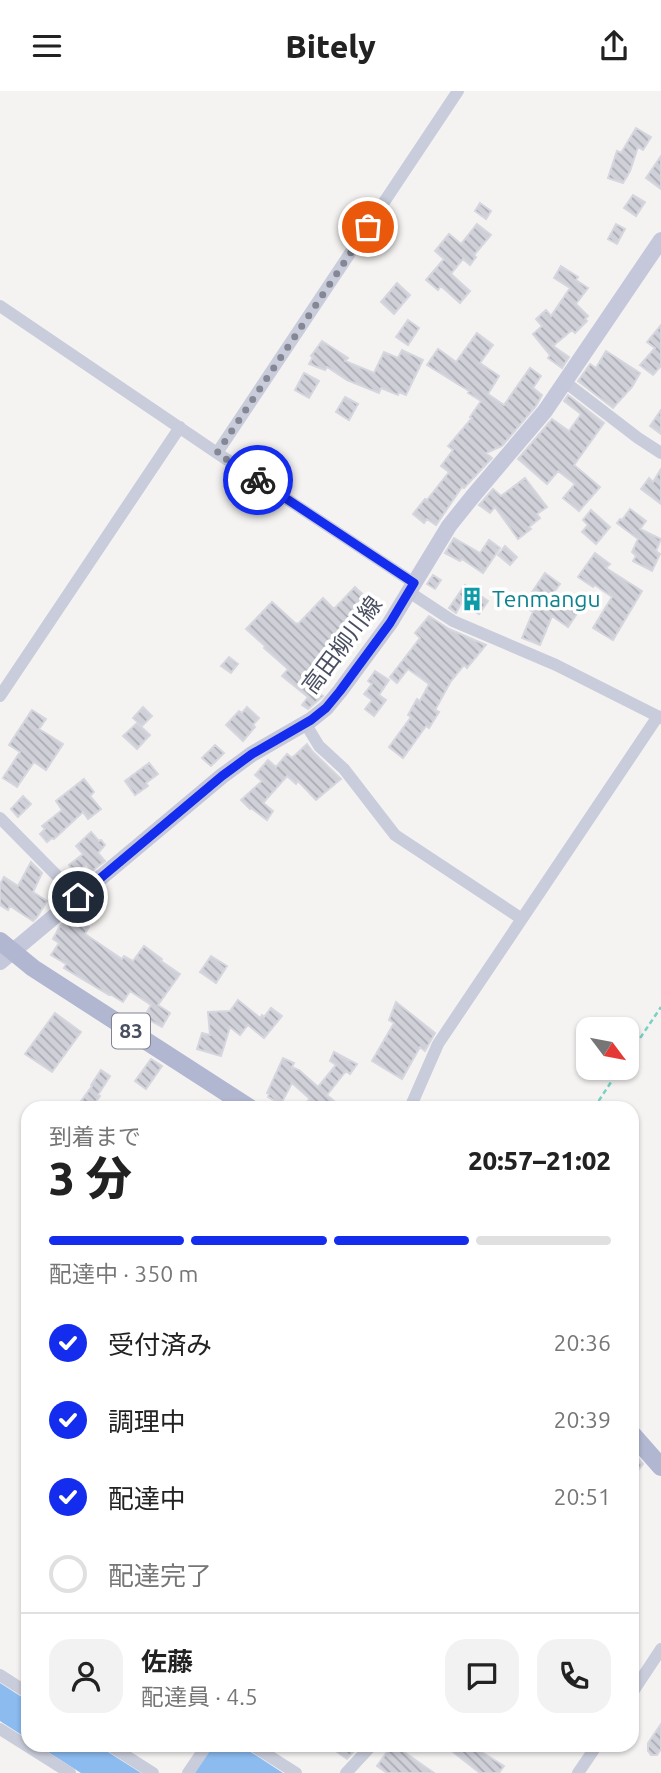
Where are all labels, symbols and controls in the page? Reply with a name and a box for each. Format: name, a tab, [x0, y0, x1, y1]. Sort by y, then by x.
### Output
icon: menu	[28, 27, 66, 65]
icon: share	[595, 27, 633, 65]
text: Bitely	[285, 28, 376, 64]
pin	[338, 197, 398, 257]
icon: bag	[349, 208, 387, 246]
courier	[223, 445, 293, 515]
icon: bike	[239, 461, 277, 499]
building icon: Tenmangu	[458, 585, 486, 613]
place label: Tenmangu	[492, 586, 601, 611]
street label: 高田柳川線	[297, 591, 386, 698]
pin	[48, 867, 108, 927]
icon: home	[59, 878, 97, 916]
road number: 83	[112, 1013, 150, 1049]
north arrow	[576, 1017, 639, 1080]
map controls	[576, 1017, 639, 1080]
text: 到着まで	[49, 1124, 141, 1149]
text: 20:57–21:02	[468, 1146, 611, 1175]
text: 3 分	[49, 1152, 132, 1204]
text: 配達中 · 350 m	[49, 1261, 198, 1286]
icon: check	[49, 1324, 87, 1362]
text: 受付済み	[108, 1330, 212, 1359]
text: 20:36	[553, 1330, 611, 1355]
icon: check	[49, 1401, 87, 1439]
text: 調理中	[108, 1407, 186, 1436]
text: 20:39	[553, 1407, 611, 1432]
icon: check	[49, 1478, 87, 1516]
text: 配達中	[108, 1484, 186, 1513]
text: 20:51	[553, 1484, 611, 1509]
text: 配達完了	[108, 1561, 212, 1590]
button: person	[49, 1639, 123, 1713]
button: chat	[445, 1639, 519, 1713]
button: phone	[537, 1639, 611, 1713]
text: 佐藤	[141, 1647, 193, 1676]
text: 配達員 · 4.5	[141, 1684, 258, 1709]

